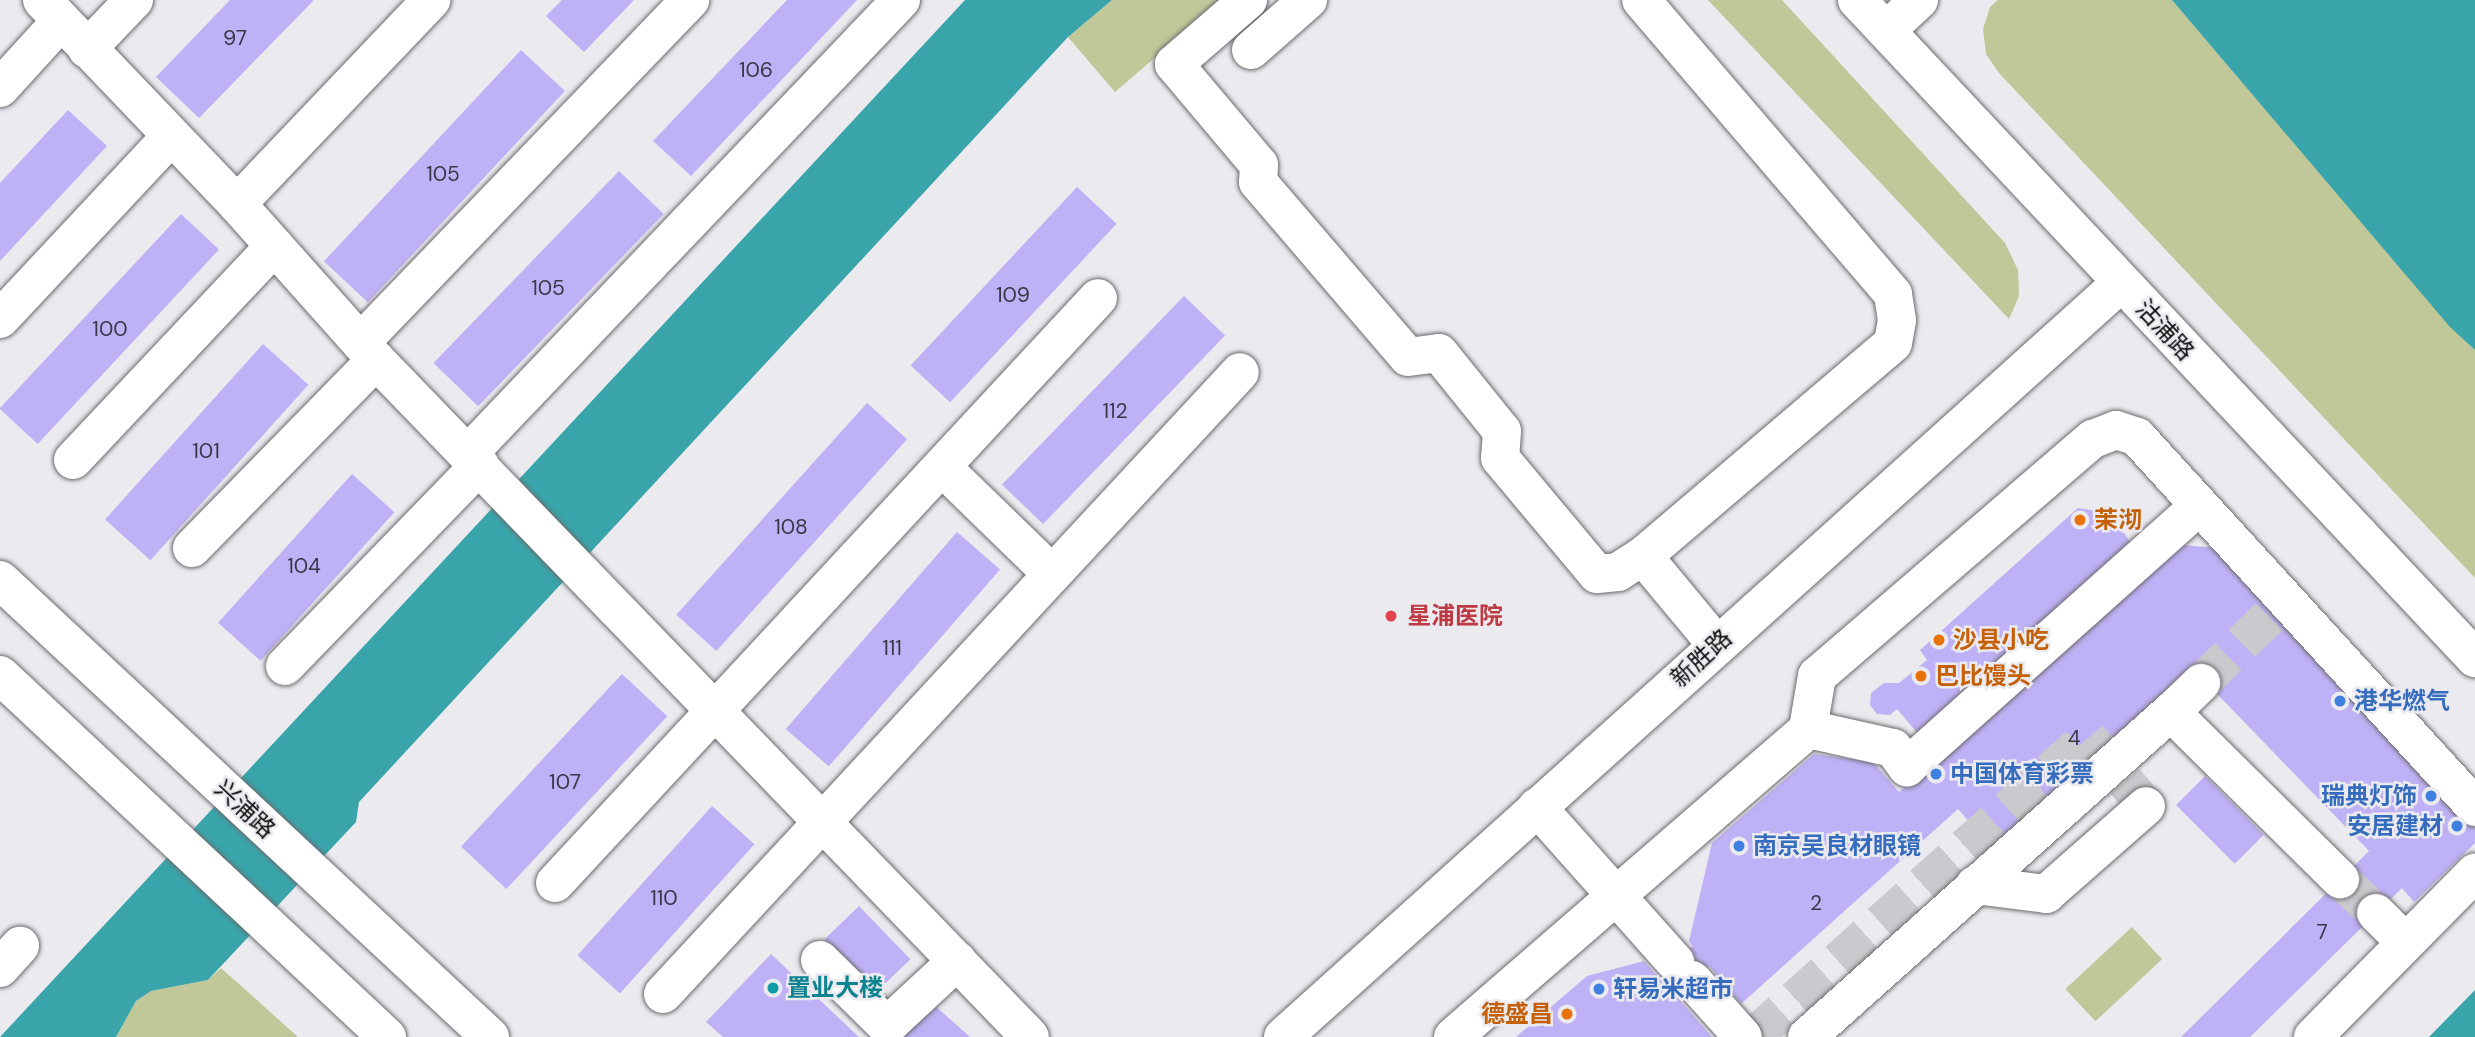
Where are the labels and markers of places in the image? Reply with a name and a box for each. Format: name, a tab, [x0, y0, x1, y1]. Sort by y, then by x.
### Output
place label: 茉沏	[2094, 506, 2142, 534]
marker: 茉沏	[2072, 512, 2088, 528]
place label: 星浦医院	[1407, 602, 1503, 630]
marker: 星浦医院	[1381, 606, 1401, 626]
place label: 沙县小吃	[1953, 626, 2049, 654]
marker: 沙县小吃	[1931, 632, 1947, 648]
place label: 巴比馒头	[1935, 662, 2031, 690]
marker: 巴比馒头	[1913, 668, 1929, 684]
place label: 港华燃气	[2354, 687, 2450, 715]
marker: 港华燃气	[2332, 693, 2348, 709]
place label: 中国体育彩票	[1950, 760, 2094, 788]
marker: 中国体育彩票	[1928, 766, 1944, 782]
place label: 瑞典灯饰	[2321, 782, 2417, 810]
marker: 瑞典灯饰	[2423, 788, 2439, 804]
place label: 安居建材	[2347, 812, 2443, 840]
marker: 安居建材	[2449, 818, 2465, 834]
place label: 南京吴良材眼镜	[1753, 832, 1921, 860]
marker: 南京吴良材眼镜	[1731, 838, 1747, 854]
place label: 置业大楼	[787, 974, 883, 1002]
place label: 轩易米超市	[1613, 975, 1733, 1003]
marker: 置业大楼	[765, 980, 781, 996]
marker: 轩易米超市	[1591, 981, 1607, 997]
place label: 德盛昌	[1481, 1000, 1553, 1028]
marker: 德盛昌	[1559, 1006, 1575, 1022]

